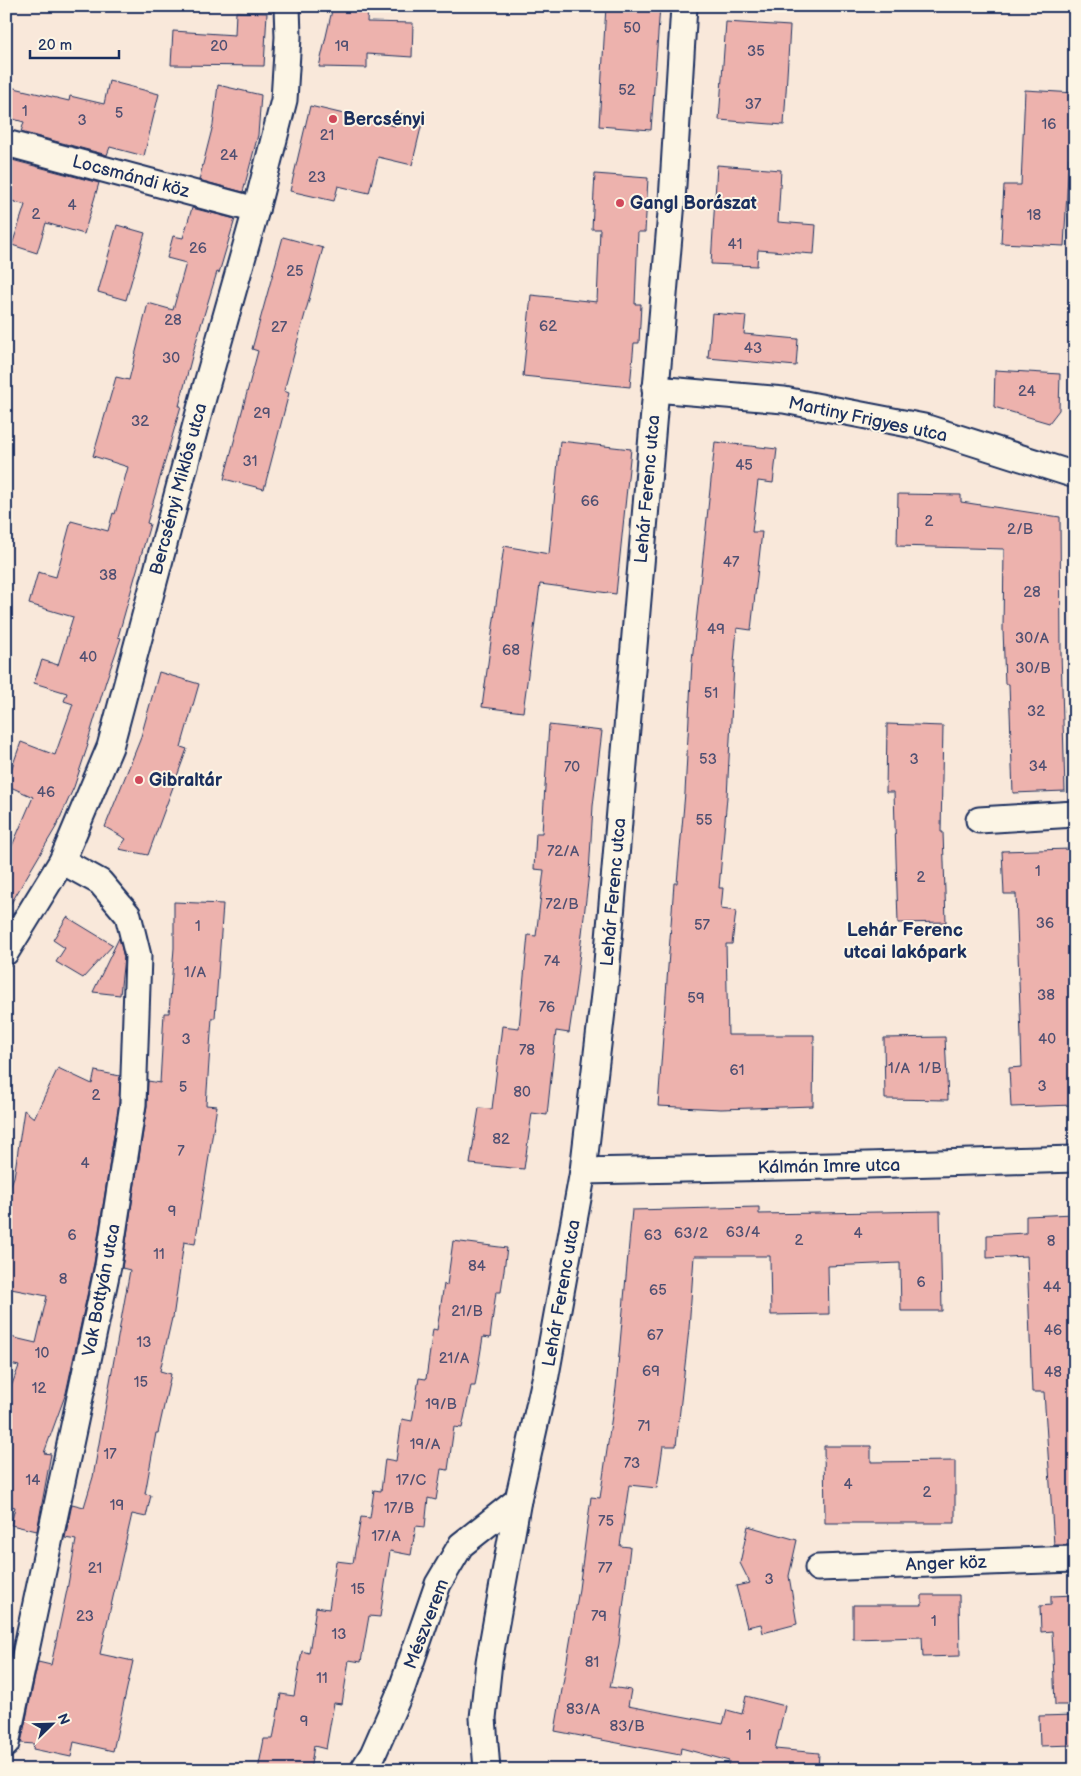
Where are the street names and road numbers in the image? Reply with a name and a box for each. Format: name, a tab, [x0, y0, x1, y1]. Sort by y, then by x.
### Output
street label: Locsmándi köz	[70, 151, 192, 202]
street label: Martiny Frigyes utca	[786, 392, 949, 447]
street label: Bercsényi Miklós utca	[145, 401, 212, 577]
street label: Lehár Ferenc utca	[631, 414, 664, 564]
street label: Lehár Ferenc utca	[597, 817, 630, 967]
street label: Kálmán Imre utca	[758, 1155, 900, 1178]
street label: Lehár Ferenc utca	[538, 1218, 585, 1368]
street label: Vak Bottyán utca	[78, 1222, 125, 1358]
street label: Anger köz	[905, 1552, 987, 1575]
street label: Mészverem	[400, 1576, 453, 1672]

